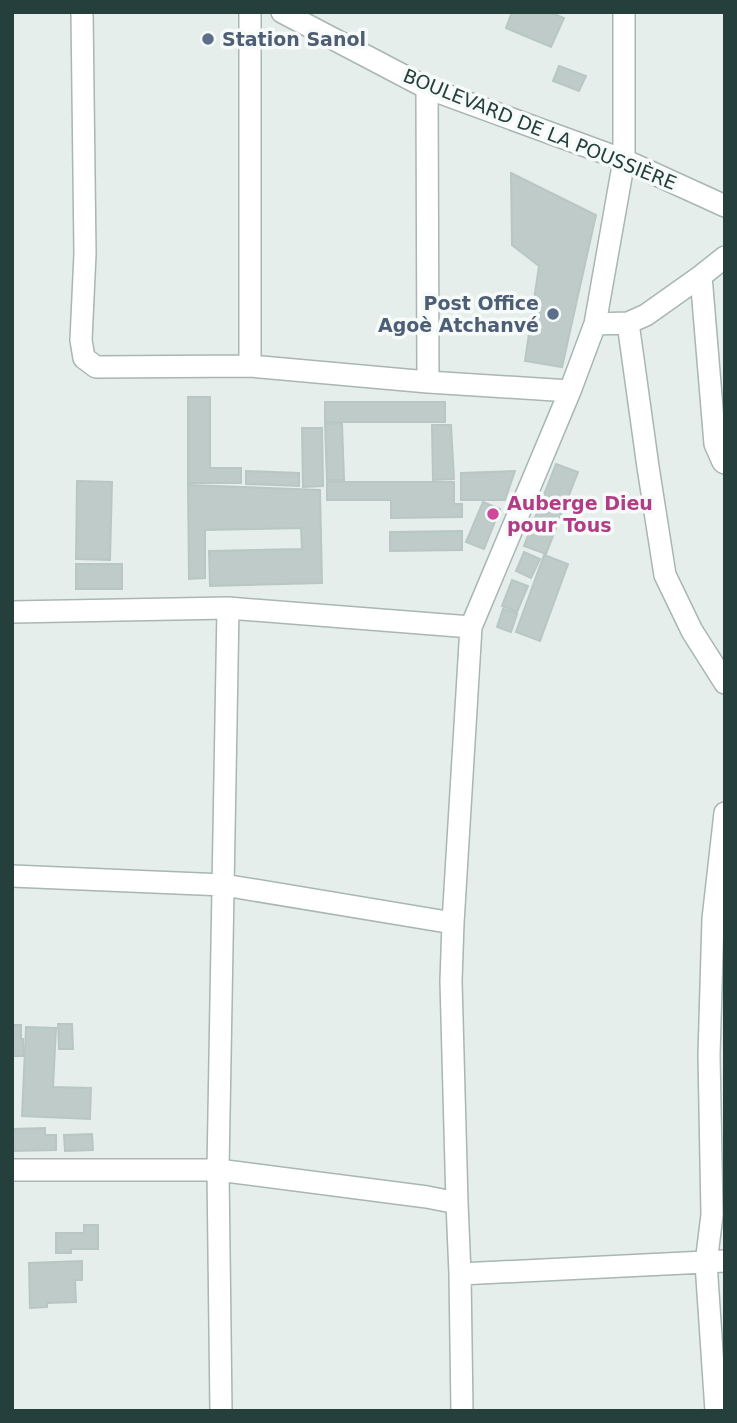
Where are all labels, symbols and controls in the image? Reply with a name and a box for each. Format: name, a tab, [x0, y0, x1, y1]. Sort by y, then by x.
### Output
place label: Station Sanol	[222, 28, 366, 50]
marker: Station Sanol	[200, 31, 216, 47]
street label: BOULEVARD DE LA POUSSIÈRE	[400, 64, 680, 194]
place label: Post Office Agoè Atchanvé	[378, 292, 539, 336]
marker: Post Office Agoè Atchanvé	[545, 306, 561, 322]
place label: Auberge Dieu pour Tous	[507, 492, 653, 536]
marker: Auberge Dieu pour Tous	[485, 506, 501, 522]

